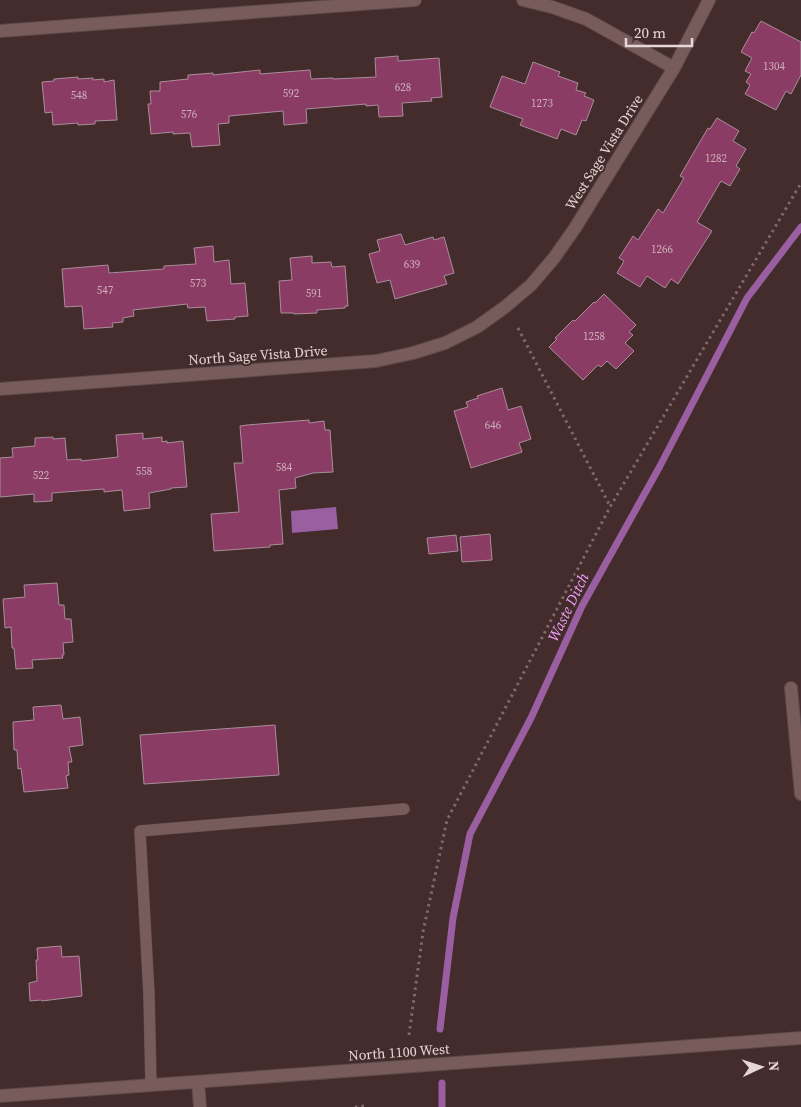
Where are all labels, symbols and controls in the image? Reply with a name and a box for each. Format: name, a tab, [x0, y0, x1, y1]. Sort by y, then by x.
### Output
scale bar	[626, 15, 692, 47]
text: 20 m	[634, 22, 666, 43]
house number: 1304	[763, 59, 785, 74]
house number: 628	[395, 80, 411, 95]
house number: 592	[283, 86, 300, 101]
house number: 548	[71, 88, 87, 103]
street label: West Sage Vista Drive	[560, 90, 648, 214]
house number: 1273	[531, 96, 553, 111]
house number: 576	[181, 107, 198, 122]
house number: 1282	[705, 151, 727, 166]
house number: 1266	[651, 242, 673, 257]
house number: 639	[404, 257, 420, 272]
house number: 573	[190, 276, 207, 291]
house number: 547	[97, 283, 114, 298]
house number: 591	[306, 286, 322, 301]
house number: 1258	[583, 329, 605, 344]
street label: North Sage Vista Drive	[188, 340, 328, 370]
house number: 646	[485, 418, 502, 433]
house number: 584	[276, 460, 293, 475]
house number: 558	[136, 464, 152, 479]
house number: 522	[33, 468, 50, 483]
water label: Waste Ditch	[542, 569, 594, 645]
street label: North 1100 West	[348, 1038, 451, 1066]
north arrow	[736, 1042, 786, 1092]
text: N	[764, 1060, 784, 1072]

